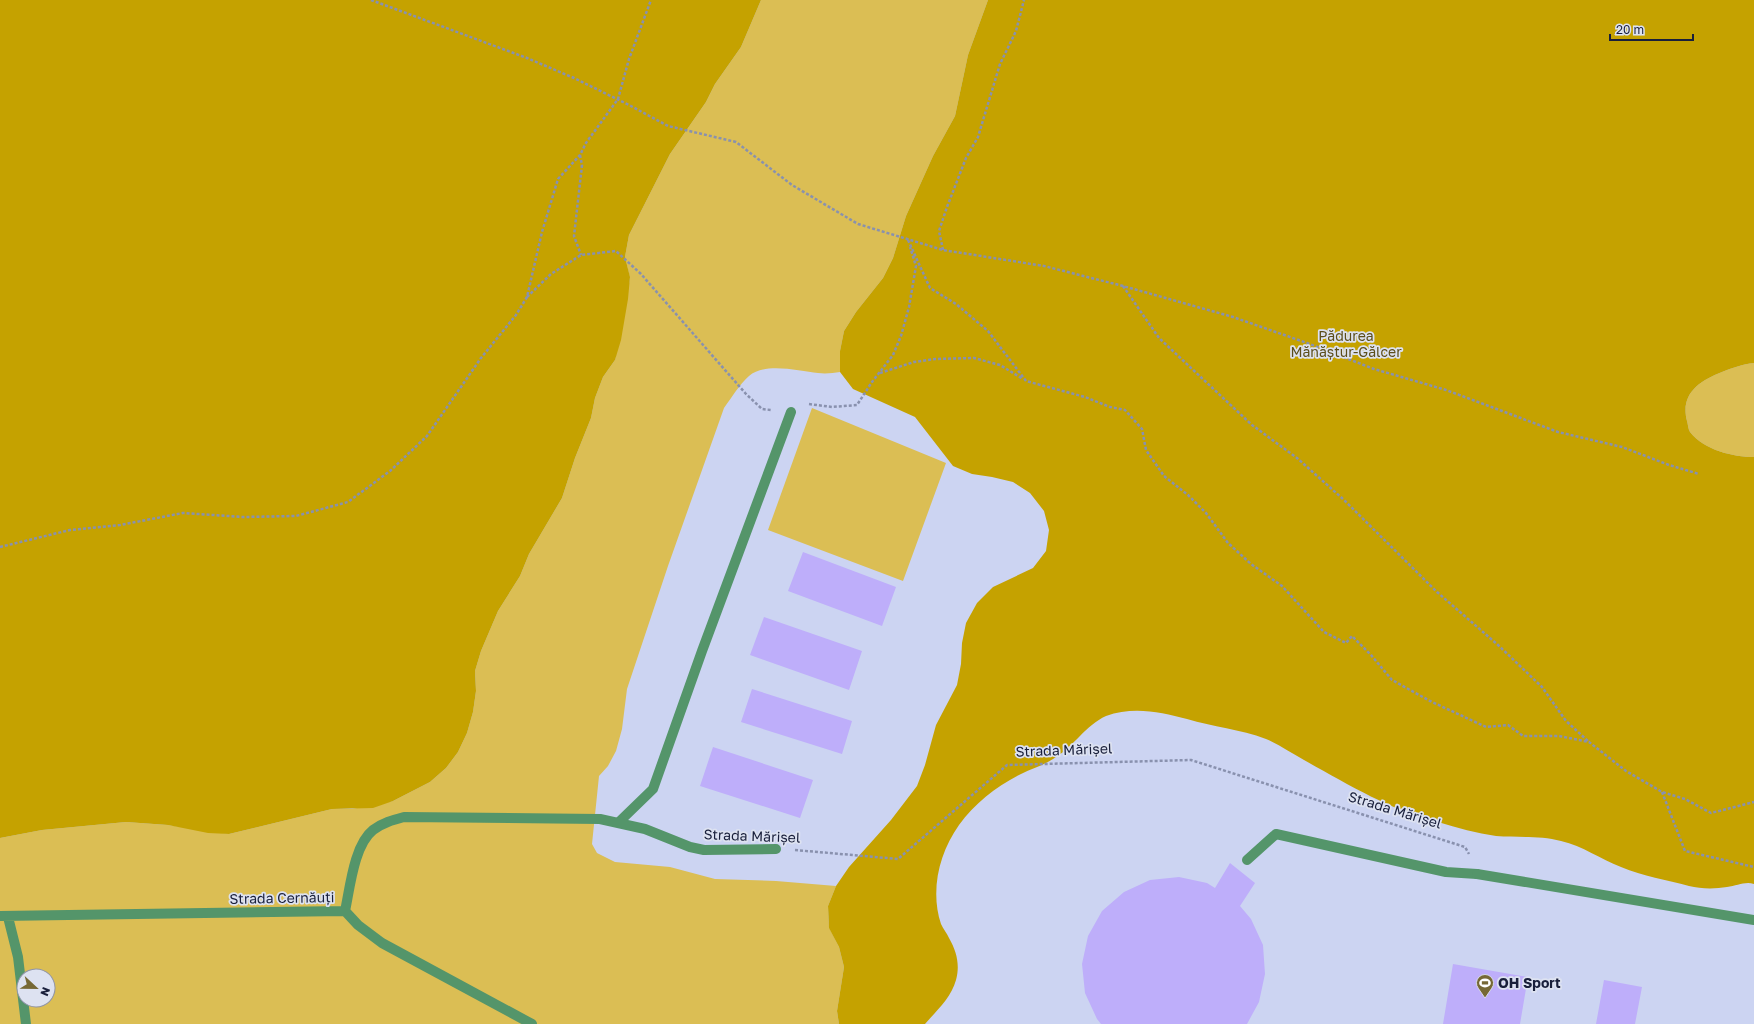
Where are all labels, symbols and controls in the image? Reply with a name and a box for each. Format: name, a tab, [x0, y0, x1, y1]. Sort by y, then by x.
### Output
scale bar	[1610, 16, 1693, 42]
text: 20 m	[1616, 22, 1644, 37]
park label: Pădurea Mănăștur-Gălcer	[1290, 327, 1402, 360]
street label: Strada Mărișel	[1015, 739, 1113, 760]
street label: Strada Mărișel	[1346, 787, 1444, 832]
street label: Strada Mărișel	[703, 825, 801, 846]
street label: Strada Cernăuți	[229, 888, 335, 907]
north arrow	[16, 968, 56, 1008]
sports icon: OH Sport	[1475, 973, 1495, 998]
place label: OH Sport	[1498, 974, 1561, 991]
text: N	[38, 986, 53, 998]

